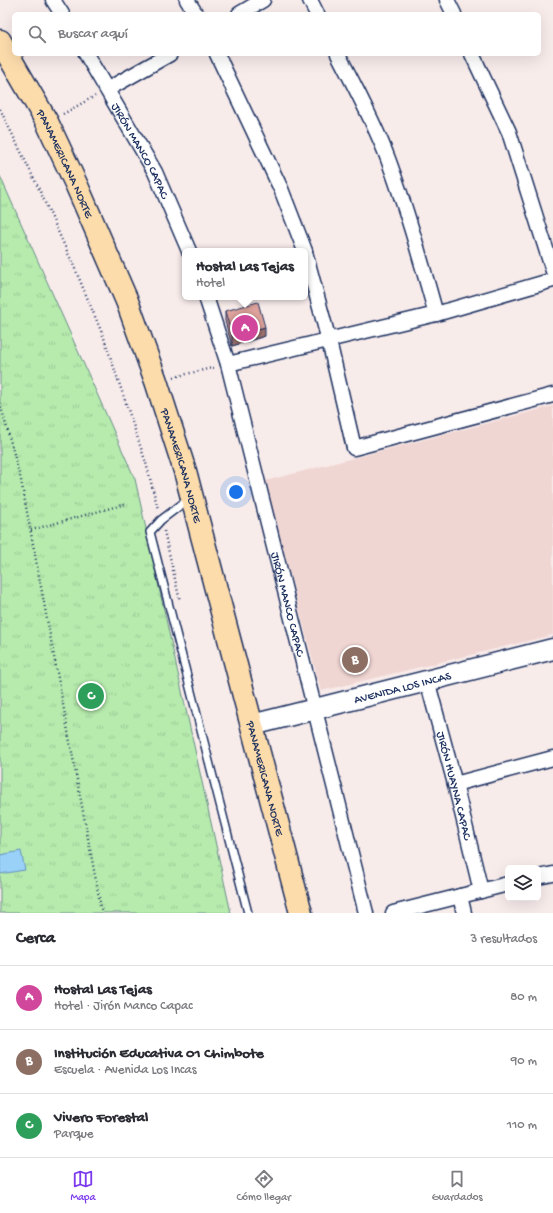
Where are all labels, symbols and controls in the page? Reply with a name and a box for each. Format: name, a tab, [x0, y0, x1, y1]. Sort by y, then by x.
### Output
search box	[12, 12, 541, 56]
icon: search	[26, 23, 48, 45]
text: Buscar aquí	[58, 25, 128, 43]
street label: JIRÓN MANCO CAPAC	[107, 101, 171, 203]
street label: PANAMERICANA NORTE	[32, 107, 95, 221]
popup	[182, 248, 308, 300]
text: Hostal Las Tejas	[196, 258, 294, 276]
text: Hotel	[196, 276, 225, 291]
pin: A	[232, 313, 258, 343]
street label: PANAMERICANA NORTE	[156, 406, 203, 525]
your location	[226, 482, 246, 502]
street label: JIRÓN MANCO CAPAC	[267, 551, 307, 660]
pin: B	[342, 645, 368, 675]
street label: AVENIDA LOS INCAS	[353, 670, 453, 708]
pin: C	[78, 681, 104, 711]
street label: PANAMERICANA NORTE	[242, 719, 286, 838]
street label: JIRÓN HUAYNA CAPAC	[432, 730, 474, 843]
map controls	[505, 865, 541, 901]
button: layers	[505, 865, 541, 901]
text: Cerca	[16, 929, 55, 949]
text: 3 resultados	[470, 932, 537, 947]
text: Hostal Las Tejas	[54, 981, 152, 999]
text: A	[25, 990, 33, 1005]
text: 80 m	[510, 990, 537, 1005]
text: Hotel · Jirón Manco Capac	[54, 999, 193, 1014]
text: Institución Educativa 01 Chimbote	[54, 1045, 264, 1063]
text: B	[26, 1054, 32, 1069]
text: 90 m	[511, 1054, 537, 1069]
text: Escuela · Avenida Los Incas	[54, 1063, 197, 1078]
text: Vivero Forestal	[54, 1109, 148, 1127]
text: C	[25, 1118, 33, 1133]
text: 110 m	[507, 1118, 537, 1133]
text: Parque	[54, 1127, 94, 1142]
tab: Mapa	[70, 1168, 96, 1204]
tab: Cómo llegar	[236, 1168, 291, 1204]
tab: Guardados	[432, 1168, 483, 1204]

